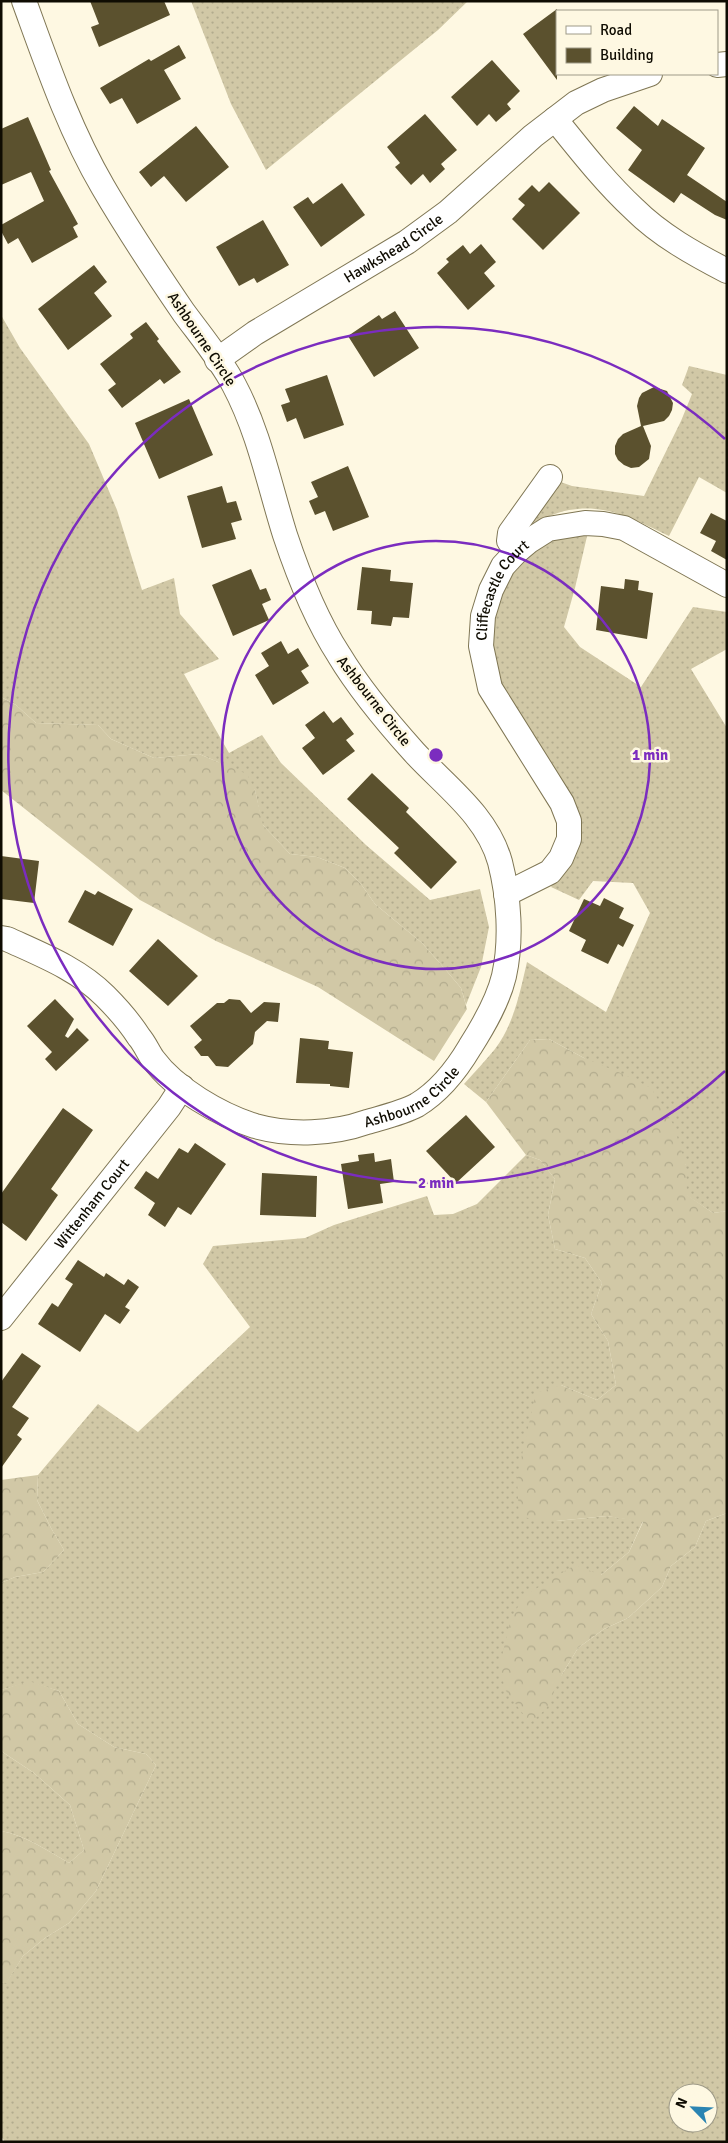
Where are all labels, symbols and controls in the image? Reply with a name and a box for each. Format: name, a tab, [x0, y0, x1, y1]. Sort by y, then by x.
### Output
legend	[556, 10, 718, 75]
text: Road	[600, 21, 632, 39]
text: Building	[600, 46, 654, 64]
street label: Hawkshead Circle	[341, 210, 446, 287]
street label: Ashbourne Circle	[164, 289, 240, 389]
street label: Cliffecastle Court	[472, 536, 533, 641]
street label: Ashbourne Circle	[333, 652, 415, 750]
centre of rings	[427, 746, 445, 764]
text: 1 min	[632, 746, 668, 764]
street label: Ashbourne Circle	[362, 1063, 463, 1131]
street label: Wittenham Court	[51, 1155, 133, 1252]
text: 2 min	[418, 1174, 454, 1192]
north arrow	[668, 2083, 718, 2133]
text: N	[672, 2095, 691, 2111]

